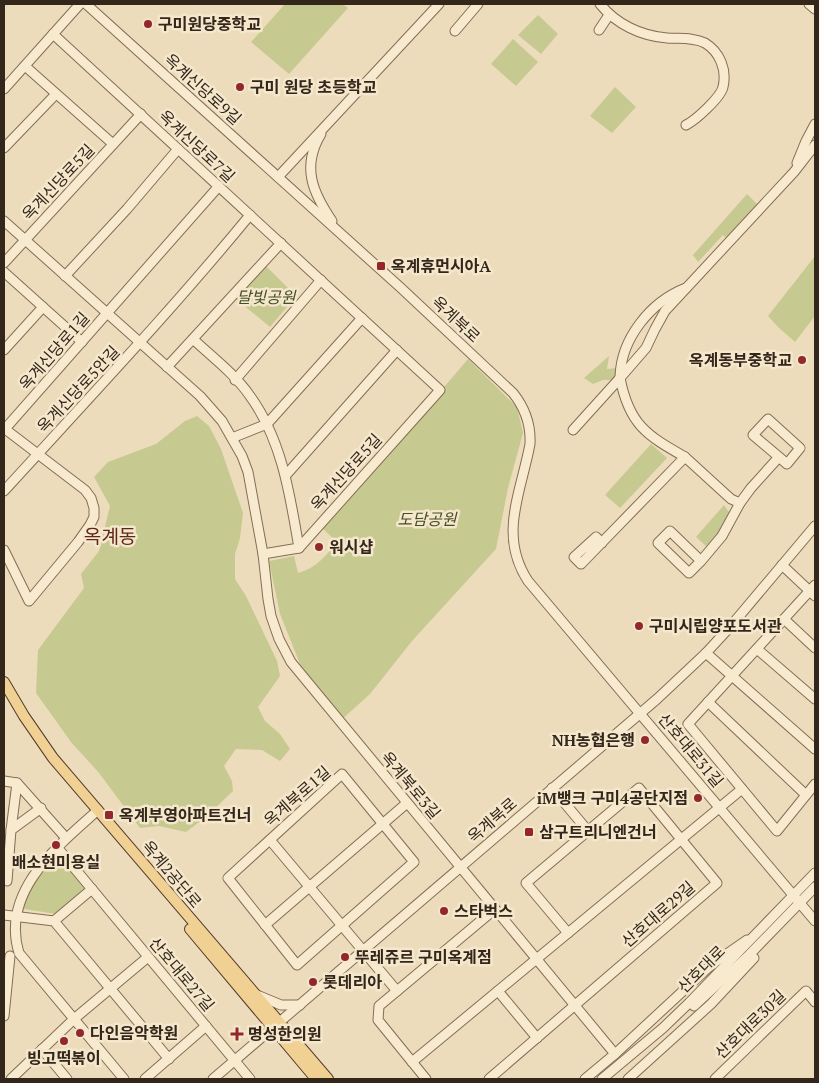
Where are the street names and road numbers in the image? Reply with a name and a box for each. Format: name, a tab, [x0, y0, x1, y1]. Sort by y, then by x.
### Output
street label: 옥계신당로9길	[160, 48, 246, 130]
street label: 옥계신당로7길	[154, 105, 240, 187]
street label: 옥계신당로5길	[17, 139, 99, 225]
street label: 옥계북로	[427, 291, 485, 347]
street label: 옥계신당로1길	[14, 307, 94, 395]
street label: 옥계신당로5안길	[32, 341, 124, 437]
street label: 옥계신당로5길	[305, 429, 387, 515]
street label: 산호대로31길	[653, 708, 729, 792]
street label: 옥계북로3길	[376, 746, 446, 824]
street label: 옥계북로1길	[259, 761, 335, 831]
street label: 옥계북로	[463, 792, 522, 848]
street label: 옥계2공단로	[137, 835, 207, 913]
street label: 산호대로29길	[617, 876, 699, 952]
street label: 산호대로27길	[144, 932, 220, 1016]
street label: 산호대로	[672, 940, 730, 998]
street label: 산호대로30길	[710, 985, 790, 1063]

